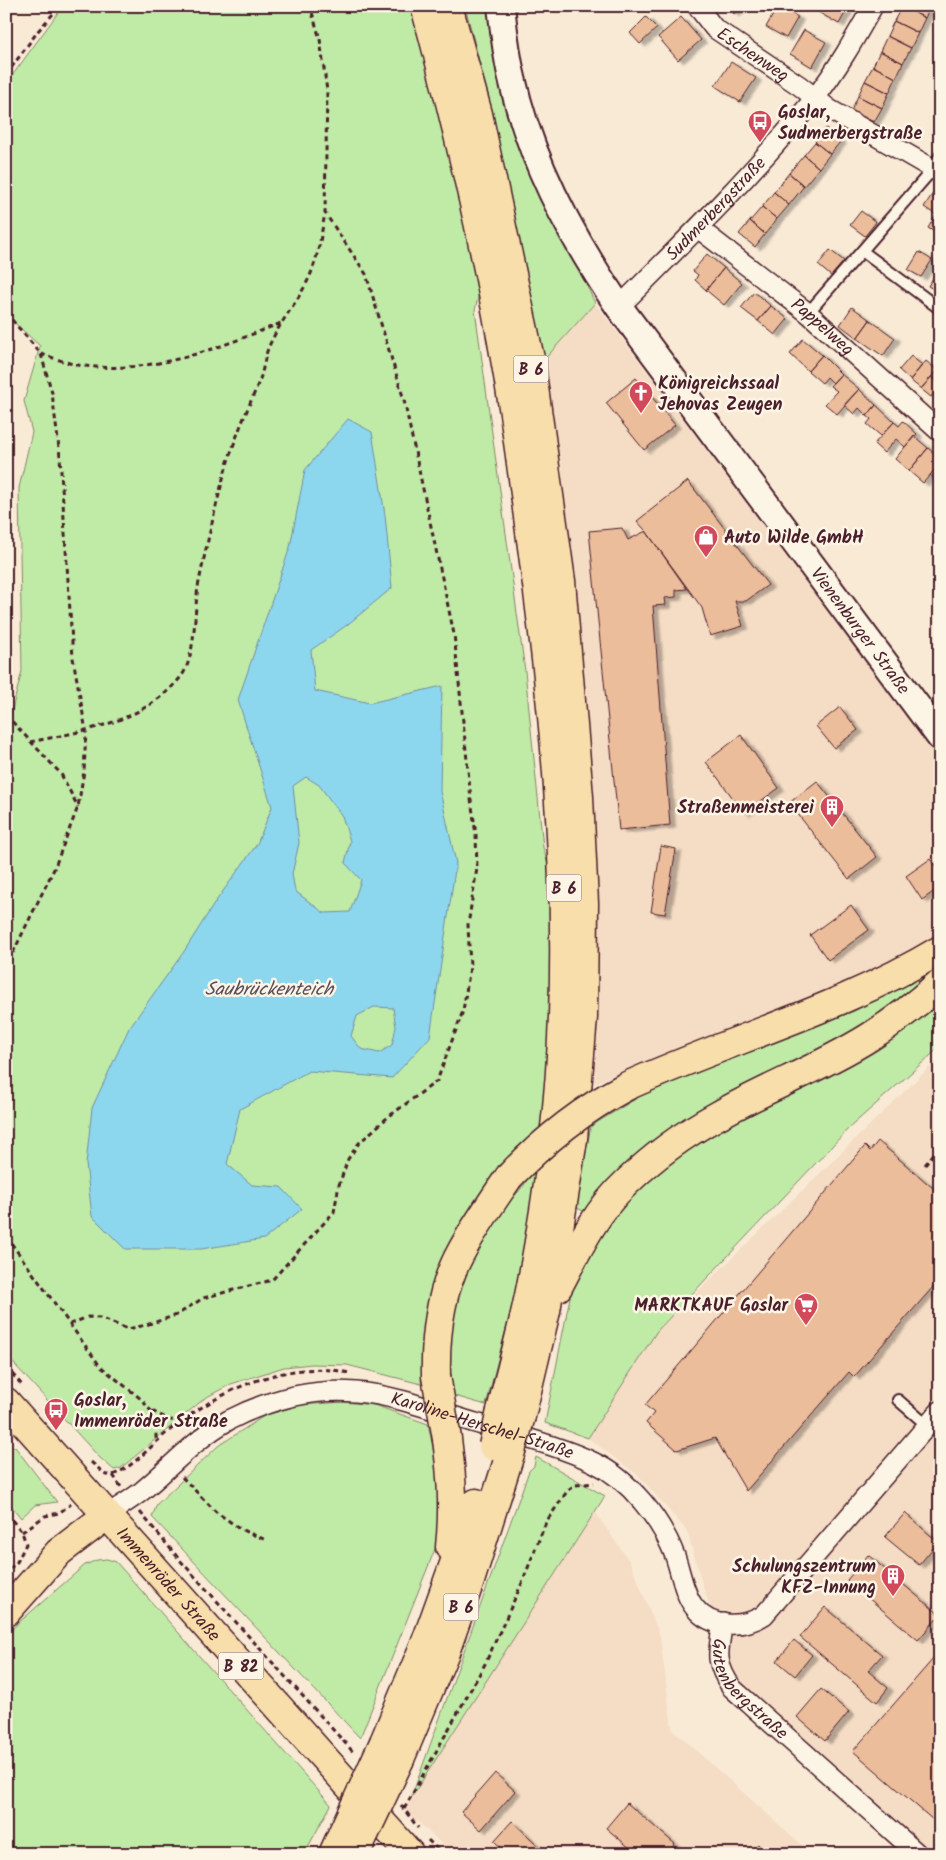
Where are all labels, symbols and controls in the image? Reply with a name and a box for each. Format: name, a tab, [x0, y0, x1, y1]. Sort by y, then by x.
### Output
street label: Eschenweg	[710, 21, 795, 91]
place label: Goslar, Sudmerbergstraße	[778, 99, 923, 149]
bus stop icon: Goslar, Sudmerbergstraße	[747, 109, 773, 143]
street label: Sudmerbergstraße	[659, 151, 774, 269]
street label: Pappelweg	[784, 291, 860, 364]
road number: B 6	[514, 356, 548, 382]
place label: Königreichssaal Jehovas Zeugen	[658, 370, 783, 420]
church icon: Königreichssaal Jehovas Zeugen	[628, 380, 654, 414]
shop icon: Auto Wilde GmbH	[693, 524, 719, 558]
place label: Auto Wilde GmbH	[724, 524, 864, 553]
street label: Vienenburger Straße	[802, 562, 917, 701]
place label: Straßenmeisterei	[677, 794, 814, 823]
building icon: Straßenmeisterei	[819, 794, 845, 828]
road number: B 6	[546, 874, 582, 901]
water label: Saubrückenteich	[205, 975, 335, 1005]
place label: MARKTKAUF Goslar	[634, 1292, 789, 1321]
supermarket icon: MARKTKAUF Goslar	[793, 1292, 819, 1326]
street label: Karoline-Herschel-Straße	[387, 1385, 577, 1468]
place label: Goslar, Immenröder Straße	[74, 1387, 228, 1437]
bus stop icon: Goslar, Immenröder Straße	[43, 1397, 69, 1431]
street label: Immenröder Straße	[108, 1521, 227, 1649]
place label: Schulungszentrum KFZ-Innung	[732, 1553, 876, 1603]
building icon: Schulungszentrum KFZ-Innung	[880, 1563, 906, 1597]
road number: B 6	[444, 1594, 478, 1620]
street label: Gutenbergstraße	[703, 1637, 794, 1748]
road number: B 82	[218, 1652, 264, 1680]

